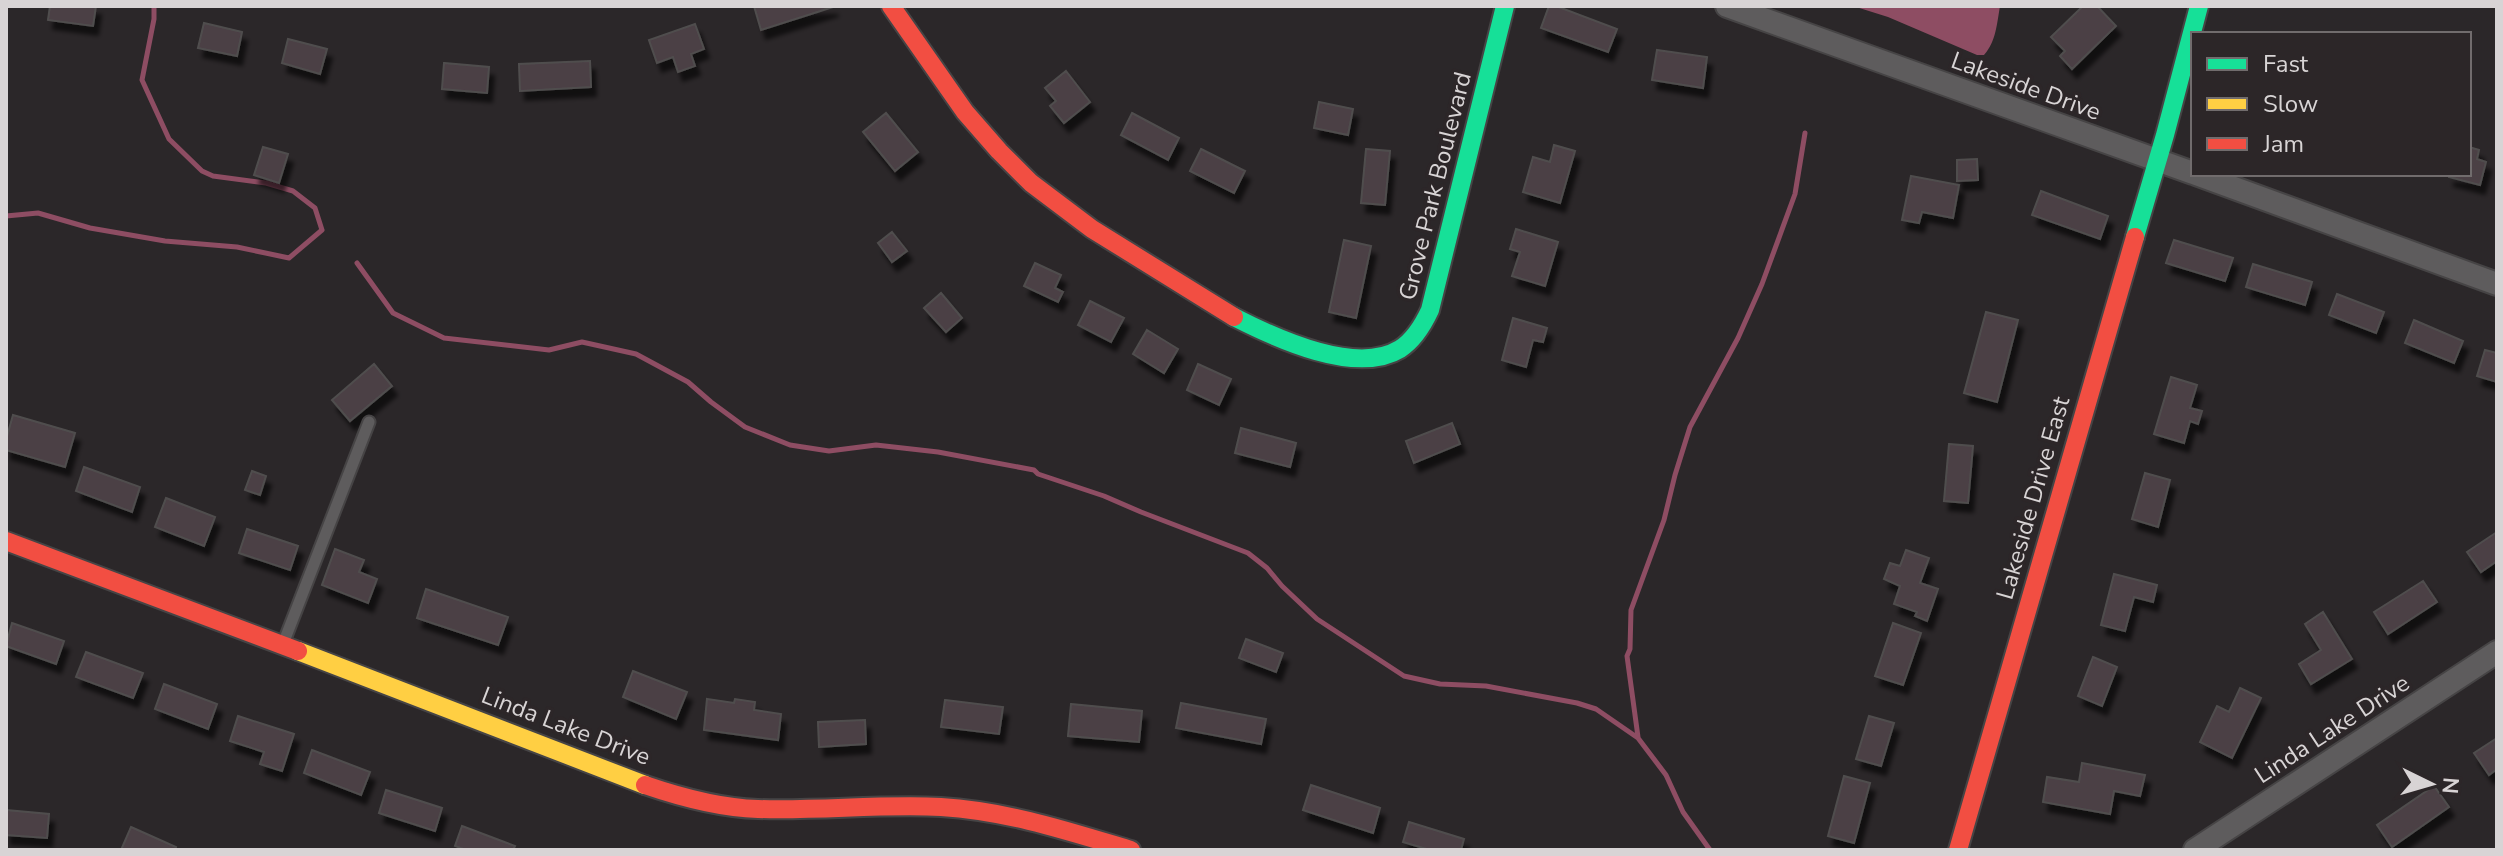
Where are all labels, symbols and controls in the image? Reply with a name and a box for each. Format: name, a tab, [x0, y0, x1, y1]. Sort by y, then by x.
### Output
legend	[2191, 32, 2471, 176]
street label: Lakeside Drive	[1947, 44, 2105, 128]
text: Fast	[2263, 48, 2309, 80]
street label: Grove Park Boulevard	[1391, 69, 1479, 303]
text: Slow	[2263, 88, 2318, 120]
text: Jam	[2262, 128, 2304, 160]
street label: Lakeside Drive East	[1989, 392, 2077, 603]
street label: Linda Lake Drive	[2248, 667, 2416, 791]
street label: Linda Lake Drive	[477, 679, 655, 773]
north arrow	[2391, 744, 2471, 824]
text: N	[2434, 776, 2466, 795]

